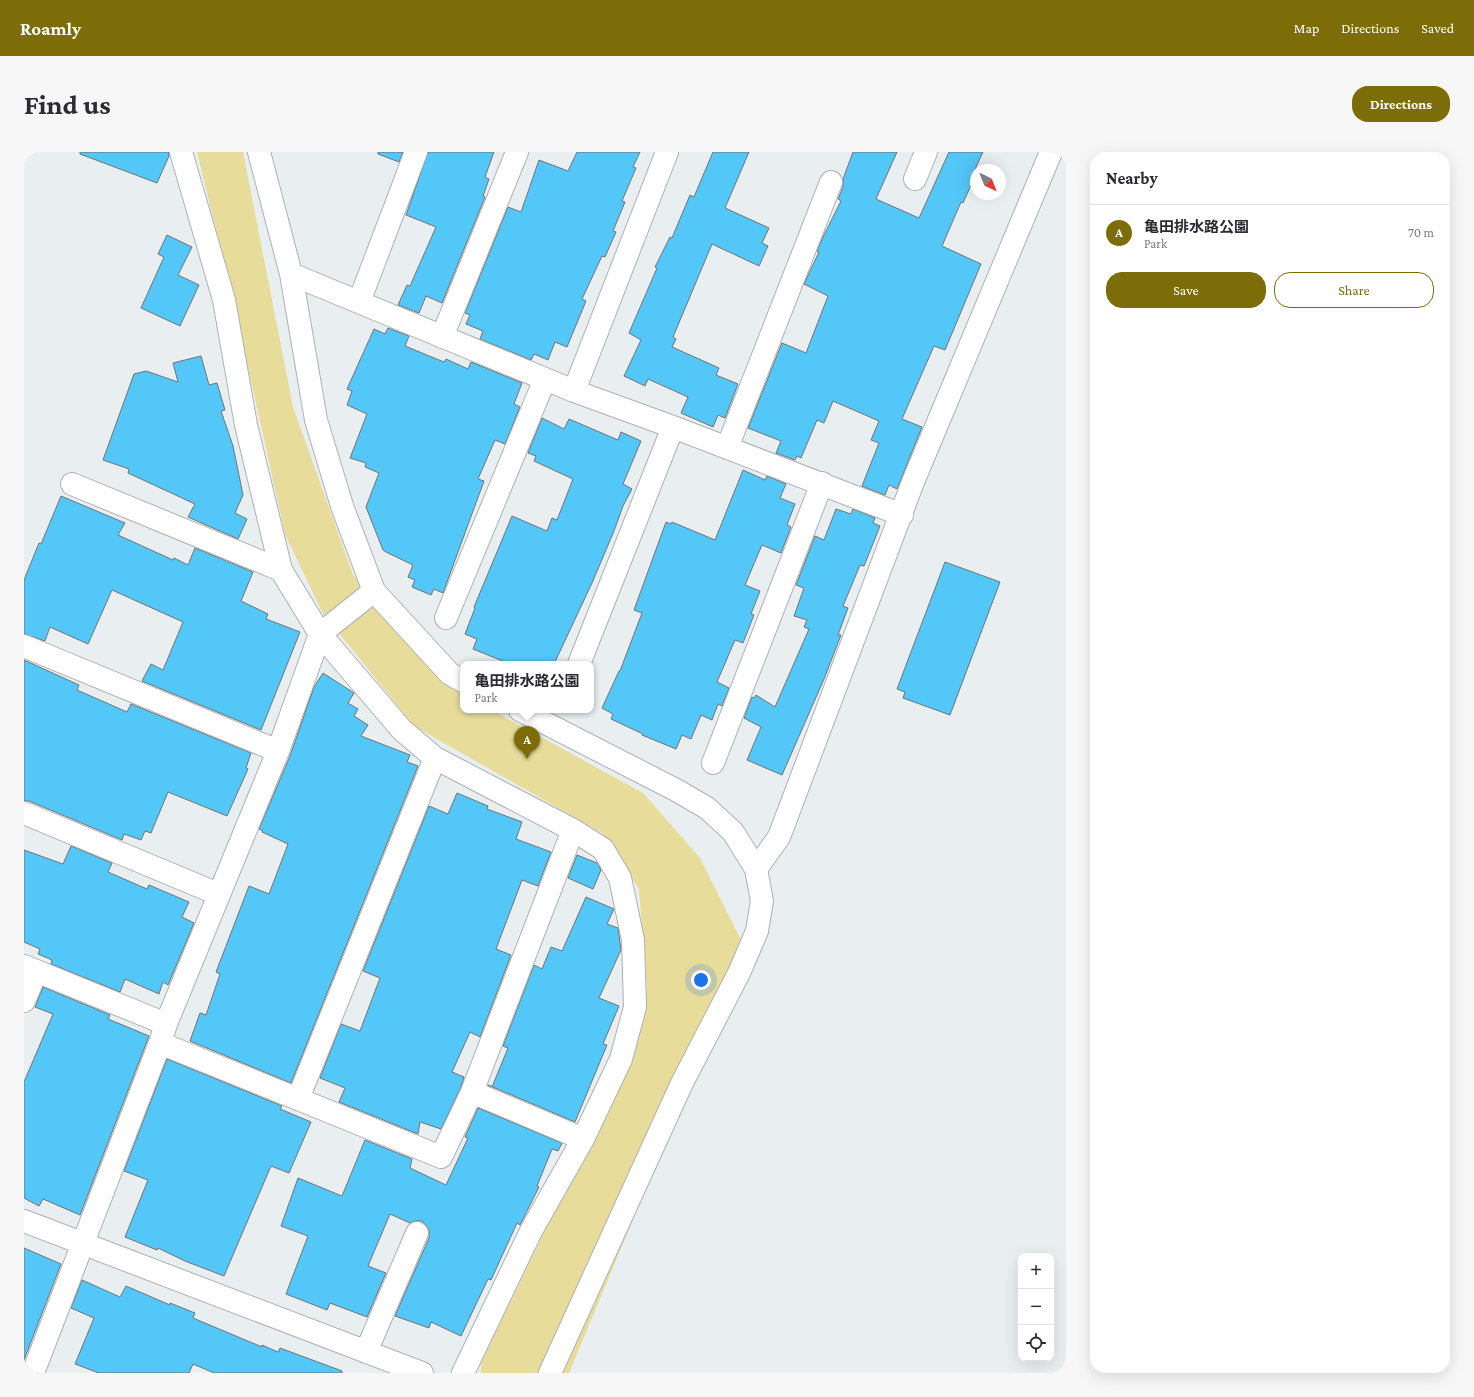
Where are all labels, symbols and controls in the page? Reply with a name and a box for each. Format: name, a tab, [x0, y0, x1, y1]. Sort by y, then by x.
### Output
text: Roamly	[20, 18, 81, 39]
text: Map	[1294, 20, 1319, 36]
text: Directions	[1341, 20, 1399, 36]
text: Saved	[1421, 20, 1454, 36]
button: Directions	[1352, 86, 1450, 122]
text: Find us	[24, 89, 111, 120]
north arrow	[970, 164, 1006, 200]
text: Nearby	[1106, 169, 1158, 188]
text: 亀田排水路公園	[1144, 219, 1249, 235]
text: A	[1115, 225, 1123, 240]
text: 70 m	[1408, 225, 1434, 240]
text: Park	[1144, 236, 1167, 251]
button: Save	[1106, 272, 1266, 308]
button: Share	[1274, 272, 1434, 308]
popup	[460, 661, 594, 713]
text: 亀田排水路公園	[474, 673, 580, 689]
text: Park	[474, 690, 498, 705]
pin: A	[514, 726, 540, 759]
your location	[691, 970, 711, 990]
map controls	[1018, 1253, 1054, 1361]
button: +	[1018, 1253, 1054, 1289]
button: −	[1018, 1289, 1054, 1325]
button: locate	[1018, 1325, 1054, 1361]

